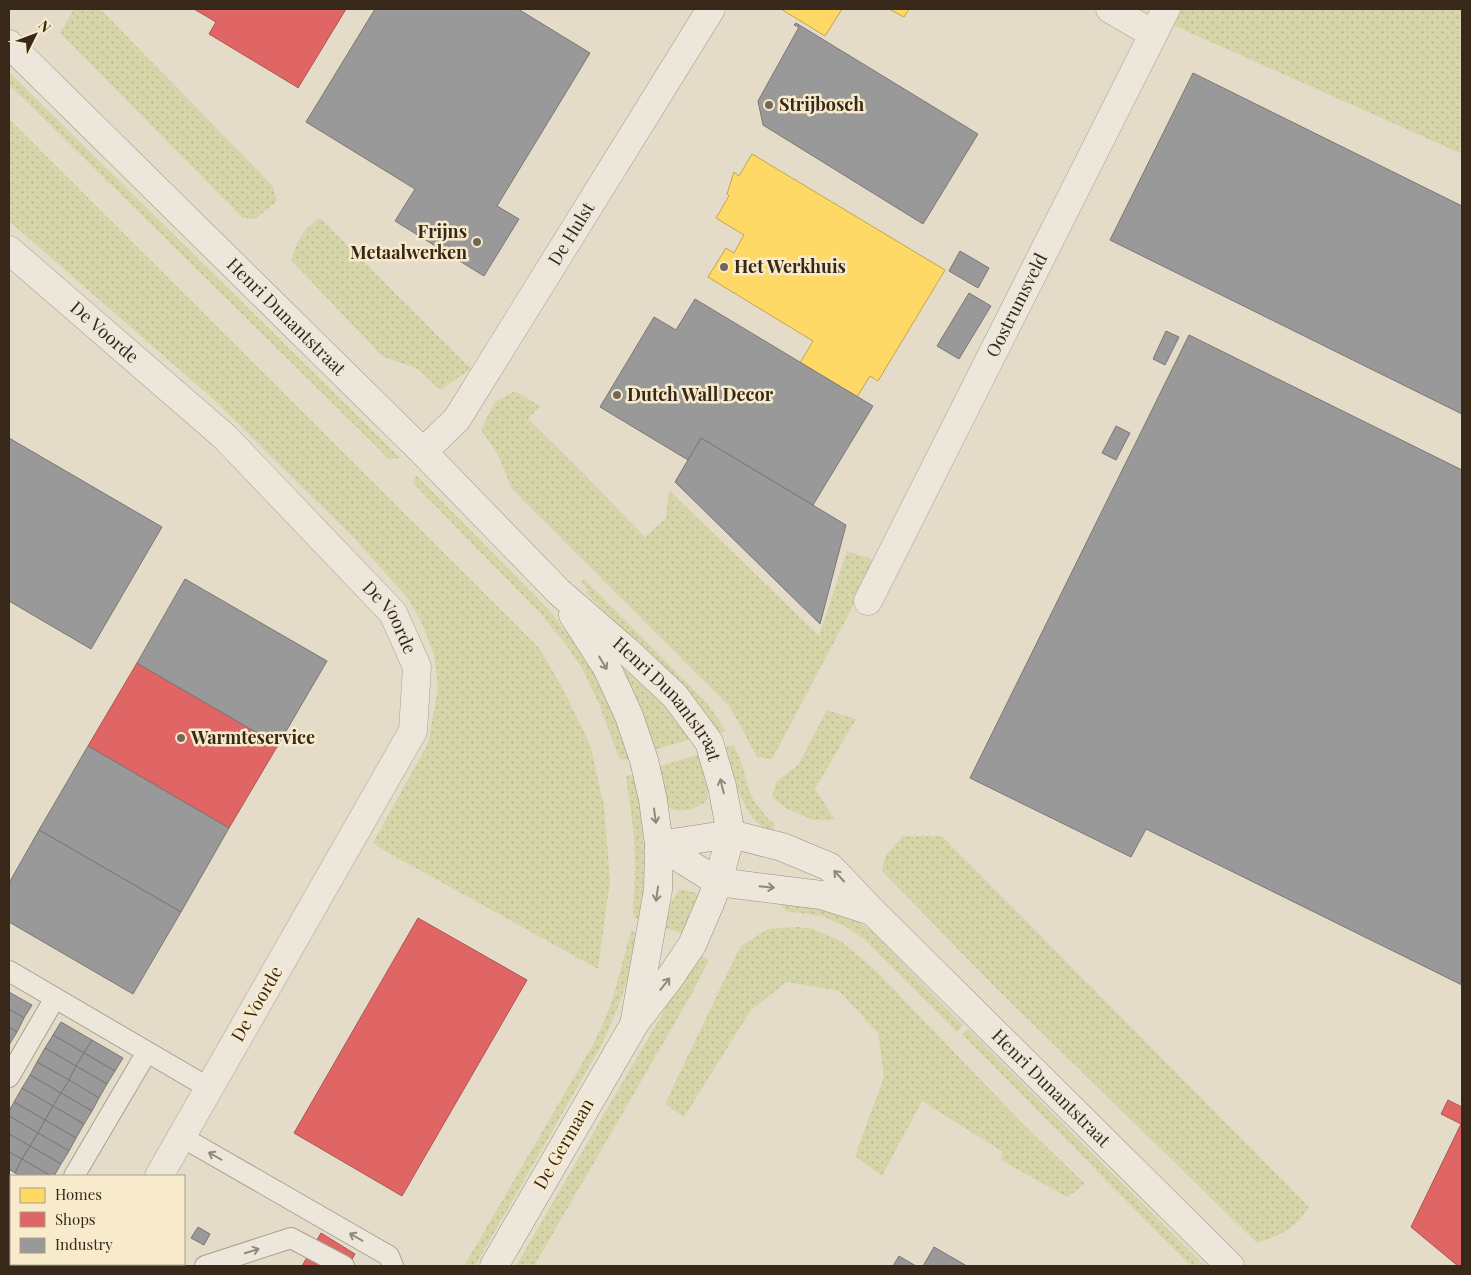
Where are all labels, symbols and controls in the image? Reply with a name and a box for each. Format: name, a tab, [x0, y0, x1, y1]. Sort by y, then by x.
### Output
north arrow	[10, 10, 60, 60]
text: N	[35, 16, 55, 36]
place label: Strijbosch	[779, 92, 864, 116]
marker: Strijbosch	[763, 99, 775, 111]
street label: De Hulst	[542, 197, 600, 270]
place label: Frijns Metaalwerken	[350, 219, 467, 264]
marker: Frijns Metaalwerken	[471, 236, 483, 248]
street label: Oostrumsveld	[980, 248, 1052, 361]
street label: Henri Dunantstraat	[222, 252, 352, 381]
place label: Het Werkhuis	[734, 254, 846, 278]
marker: Het Werkhuis	[718, 261, 730, 273]
street label: De Voorde	[66, 295, 144, 368]
place label: Dutch Wall Decor	[627, 382, 774, 406]
marker: Dutch Wall Decor	[611, 389, 623, 401]
street label: De Voorde	[358, 575, 423, 657]
street label: Henri Dunantstraat	[608, 631, 727, 764]
one-way arrow	[599, 656, 609, 670]
place label: Warmteservice	[190, 725, 315, 749]
marker: Warmteservice	[175, 732, 187, 744]
one-way arrow	[716, 779, 726, 795]
one-way arrow	[650, 808, 660, 824]
one-way arrow	[833, 869, 845, 882]
one-way arrow	[759, 883, 775, 892]
one-way arrow	[652, 885, 662, 901]
street label: De Voorde	[225, 961, 287, 1046]
one-way arrow	[659, 978, 670, 991]
street label: Henri Dunantstraat	[987, 1023, 1116, 1152]
street label: De Germaan	[527, 1094, 599, 1193]
one-way arrow	[208, 1151, 223, 1161]
legend	[10, 1175, 185, 1265]
text: Homes	[55, 1184, 102, 1204]
text: Shops	[55, 1209, 96, 1229]
one-way arrow	[350, 1232, 364, 1242]
text: Industry	[55, 1234, 113, 1254]
one-way arrow	[243, 1246, 259, 1255]

